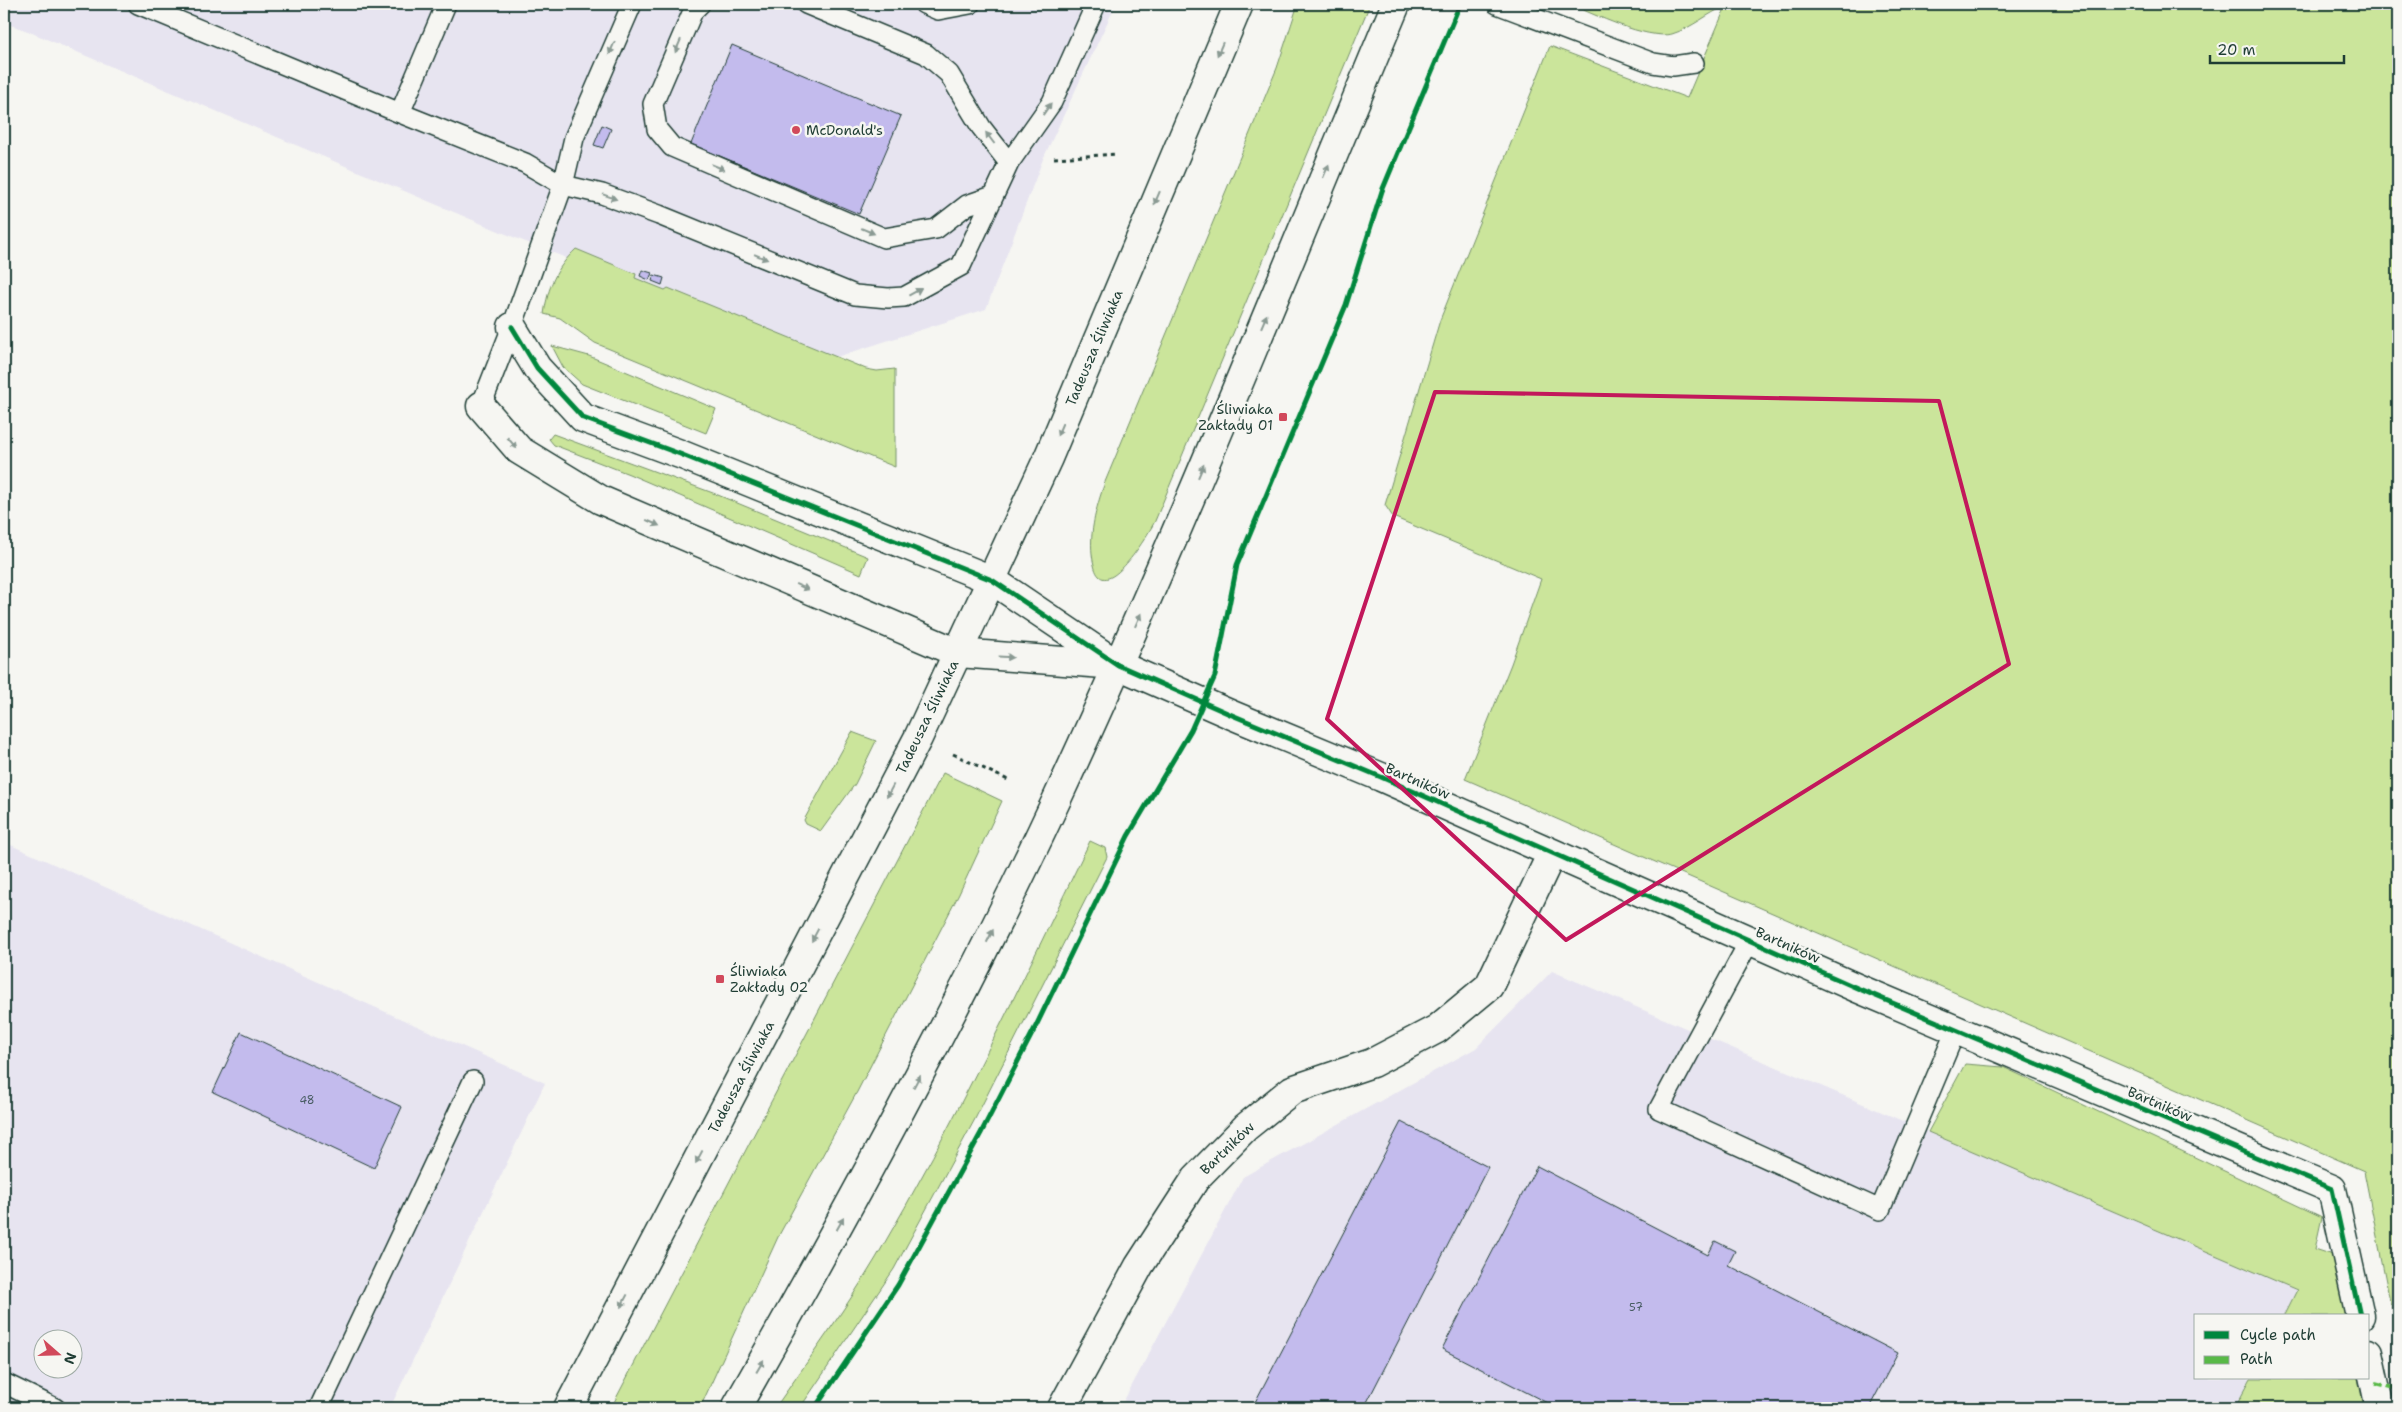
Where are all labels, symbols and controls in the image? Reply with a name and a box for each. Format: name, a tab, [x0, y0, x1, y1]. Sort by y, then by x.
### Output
scale bar	[2210, 32, 2343, 64]
one-way arrow	[673, 39, 681, 53]
text: 20 m	[2217, 40, 2256, 60]
one-way arrow	[608, 41, 616, 56]
one-way arrow	[1216, 42, 1224, 56]
one-way arrow	[1042, 102, 1052, 116]
place label: McDonald's	[806, 121, 883, 139]
marker: McDonald's	[790, 124, 802, 136]
one-way arrow	[984, 132, 995, 145]
one-way arrow	[1323, 163, 1331, 178]
one-way arrow	[711, 164, 725, 172]
one-way arrow	[1153, 191, 1160, 206]
one-way arrow	[603, 193, 618, 201]
one-way arrow	[861, 227, 875, 235]
one-way arrow	[754, 253, 769, 261]
one-way arrow	[908, 287, 921, 296]
street label: Tadeusza Śliwiaka	[1061, 287, 1127, 409]
one-way arrow	[1260, 313, 1268, 328]
place label: Śliwiaka Zakłady 01	[1198, 400, 1273, 434]
marker: Śliwiaka Zakłady 01	[1277, 411, 1289, 423]
one-way arrow	[1056, 422, 1064, 437]
one-way arrow	[507, 436, 518, 449]
one-way arrow	[1198, 463, 1206, 478]
one-way arrow	[646, 519, 660, 527]
one-way arrow	[795, 584, 809, 592]
one-way arrow	[1134, 613, 1142, 627]
one-way arrow	[999, 653, 1015, 661]
street label: Tadeusza Śliwiaka	[892, 657, 963, 777]
street label: Bartników	[1383, 759, 1453, 803]
one-way arrow	[886, 784, 894, 799]
street label: Bartników	[1753, 923, 1823, 967]
one-way arrow	[811, 928, 819, 943]
one-way arrow	[986, 929, 994, 943]
place label: Śliwiaka Zakłady 02	[730, 962, 808, 996]
marker: Śliwiaka Zakłady 02	[714, 973, 726, 985]
street label: Tadeusza Śliwiaka	[704, 1017, 778, 1136]
one-way arrow	[912, 1074, 921, 1088]
street label: Bartników	[2125, 1082, 2195, 1126]
house number: 48	[299, 1093, 315, 1108]
street label: Bartników	[1196, 1118, 1258, 1178]
one-way arrow	[695, 1150, 703, 1164]
one-way arrow	[836, 1217, 844, 1232]
one-way arrow	[620, 1294, 628, 1308]
house number: 57	[1629, 1300, 1643, 1315]
legend	[2194, 1314, 2370, 1380]
text: Cycle path	[2240, 1325, 2316, 1345]
north arrow	[32, 1330, 82, 1380]
text: Path	[2240, 1349, 2273, 1369]
text: N	[60, 1350, 81, 1367]
one-way arrow	[756, 1358, 764, 1373]

